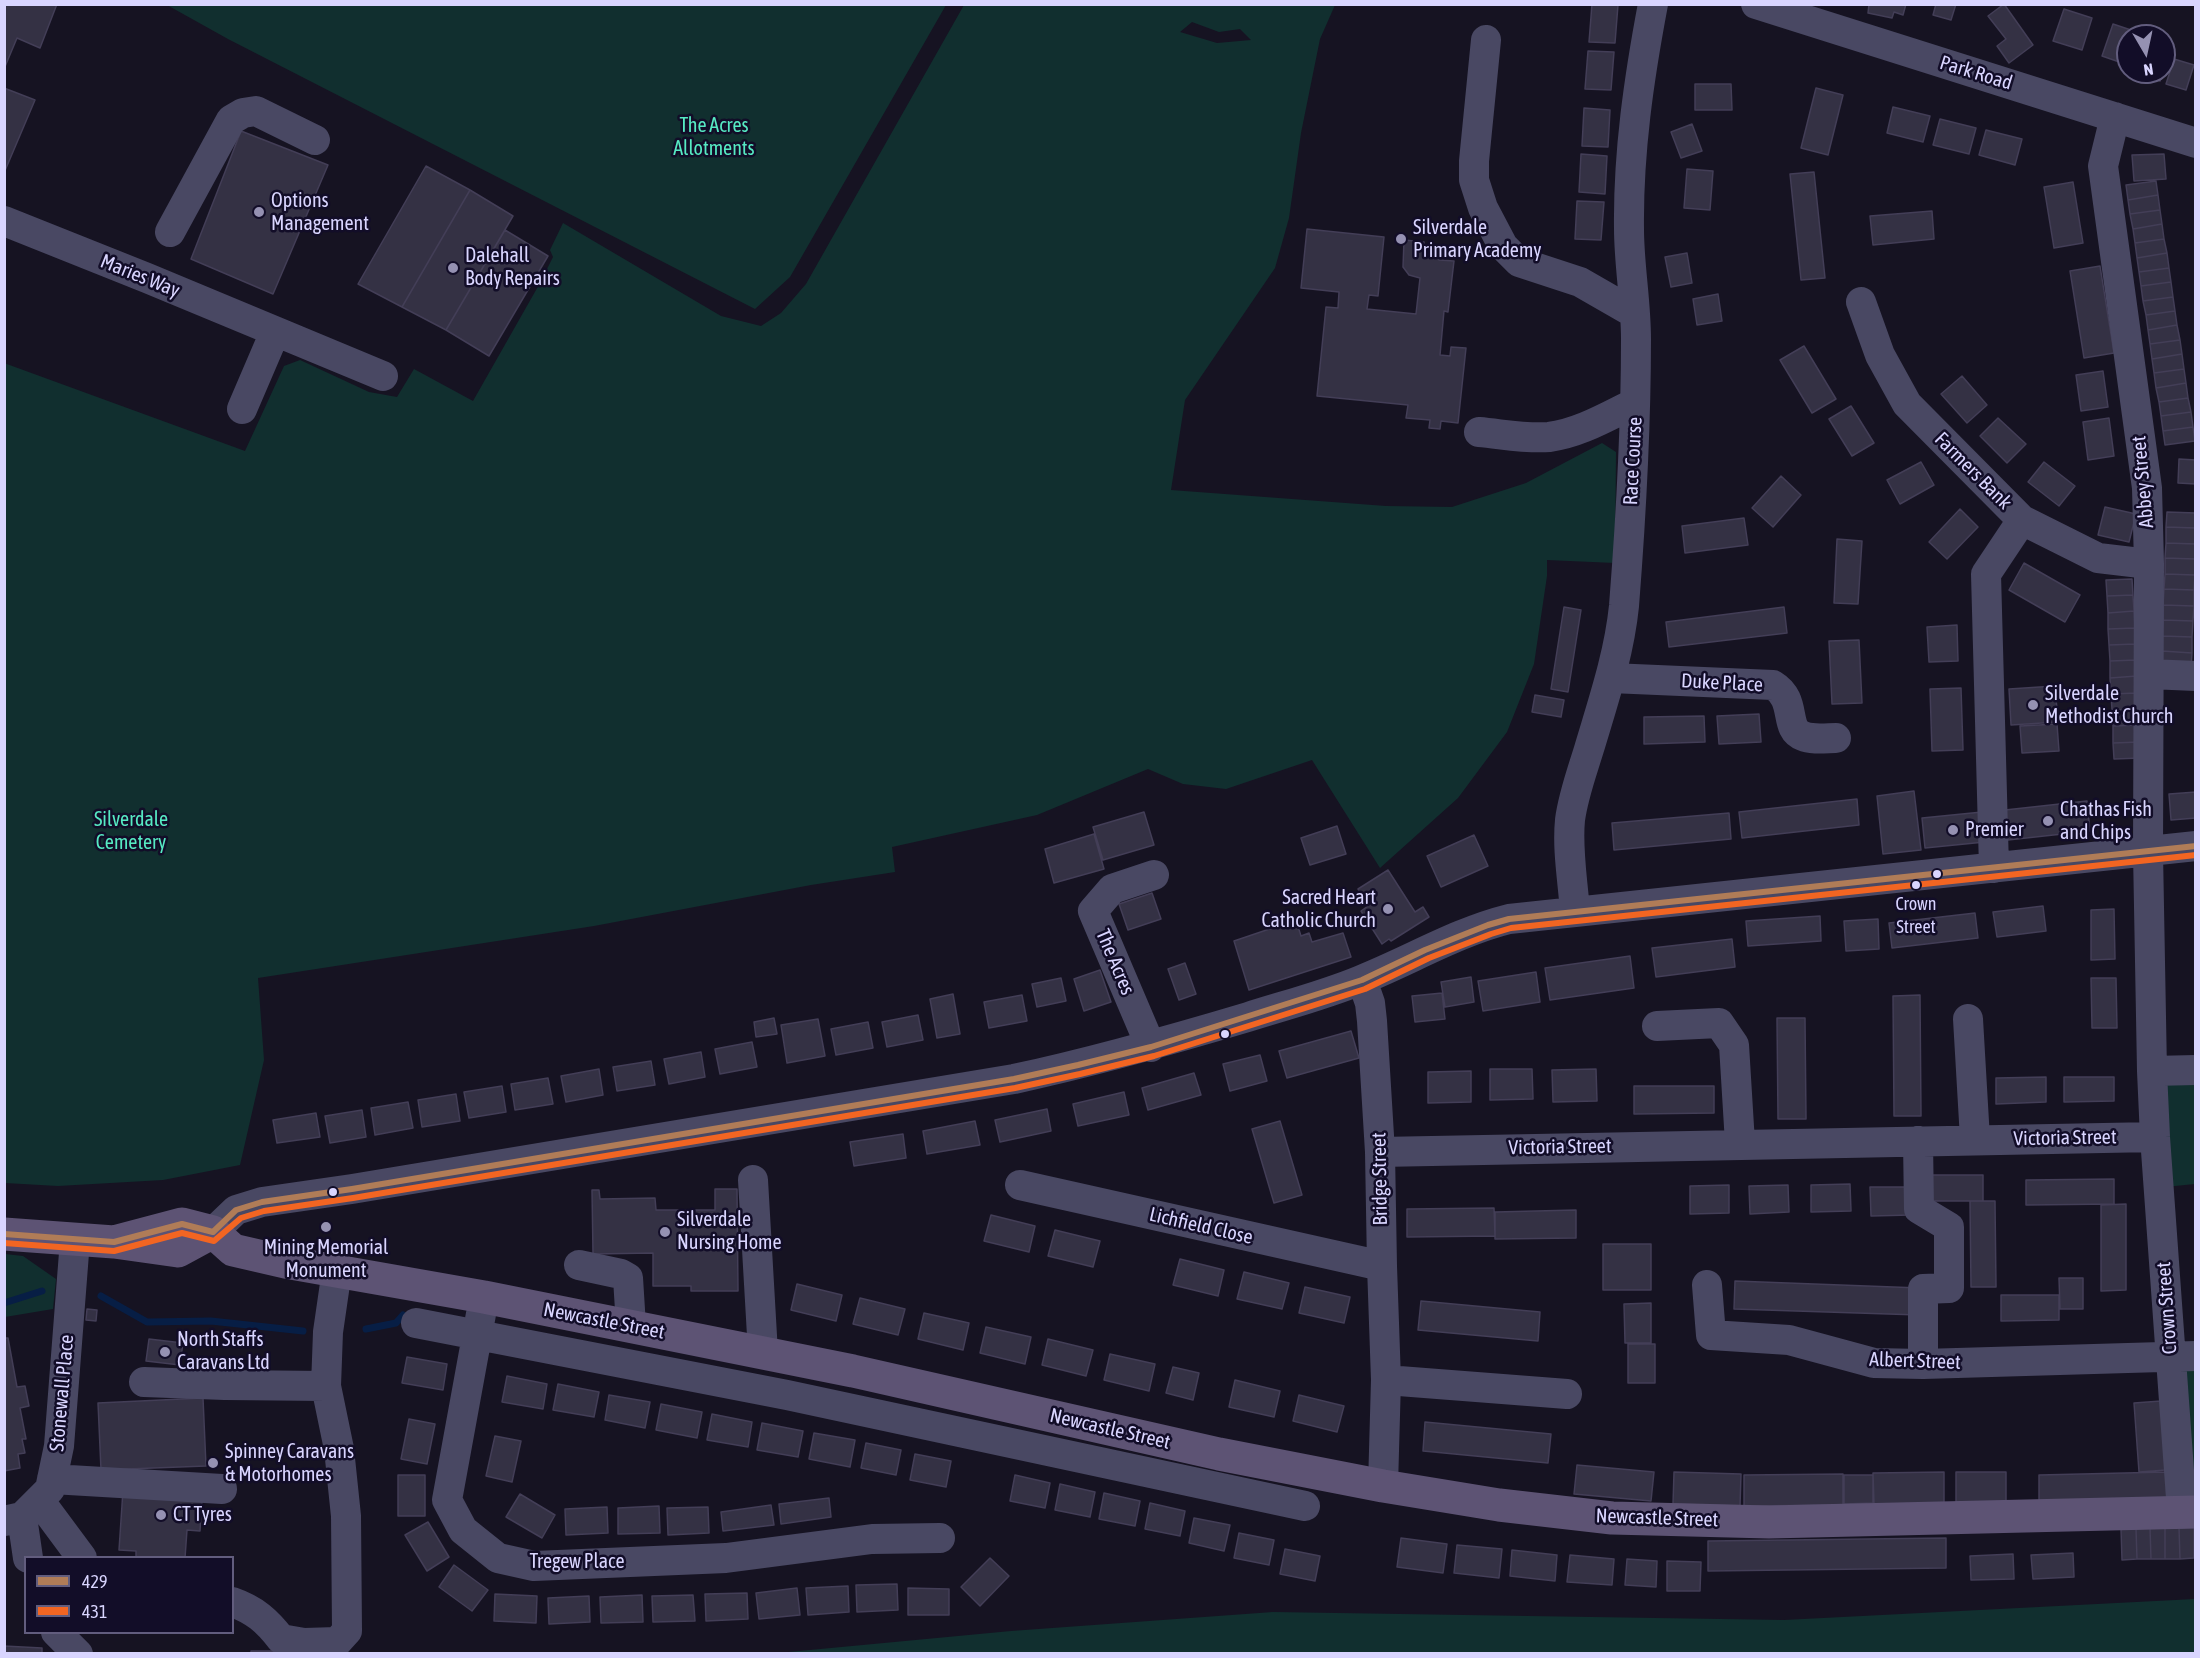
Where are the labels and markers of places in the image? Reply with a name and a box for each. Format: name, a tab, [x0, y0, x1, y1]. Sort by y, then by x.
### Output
place label: Options Management	[271, 189, 369, 236]
marker: Options Management	[252, 205, 266, 219]
place label: Silverdale Primary Academy	[1413, 216, 1542, 263]
marker: Silverdale Primary Academy	[1394, 232, 1408, 246]
place label: Dalehall Body Repairs	[465, 244, 560, 291]
marker: Dalehall Body Repairs	[446, 261, 460, 275]
place label: Silverdale Methodist Church	[2045, 682, 2173, 729]
marker: Silverdale Methodist Church	[2026, 698, 2040, 712]
place label: Chathas Fish and Chips	[2060, 798, 2152, 845]
marker: Chathas Fish and Chips	[2041, 814, 2055, 828]
place label: Premier	[1965, 818, 2024, 842]
marker: Premier	[1946, 823, 1960, 837]
unlabelled marker	[1931, 868, 1943, 880]
marker: Crown Street	[1910, 879, 1922, 891]
place label: Sacred Heart Catholic Church	[1261, 886, 1376, 933]
place label: Crown Street	[1895, 893, 1937, 936]
marker: Sacred Heart Catholic Church	[1381, 902, 1395, 916]
unlabelled marker	[1219, 1028, 1231, 1040]
unlabelled marker	[327, 1186, 339, 1198]
place label: Silverdale Nursing Home	[677, 1208, 782, 1255]
marker: Mining Memorial Monument	[319, 1220, 333, 1234]
marker: Silverdale Nursing Home	[658, 1225, 672, 1239]
place label: Mining Memorial Monument	[264, 1236, 388, 1283]
place label: North Staffs Caravans Ltd	[177, 1328, 270, 1375]
marker: North Staffs Caravans Ltd	[158, 1345, 172, 1359]
place label: Spinney Caravans & Motorhomes	[225, 1440, 354, 1487]
marker: Spinney Caravans & Motorhomes	[206, 1456, 220, 1470]
place label: CT Tyres	[173, 1503, 232, 1527]
marker: CT Tyres	[154, 1508, 168, 1522]

